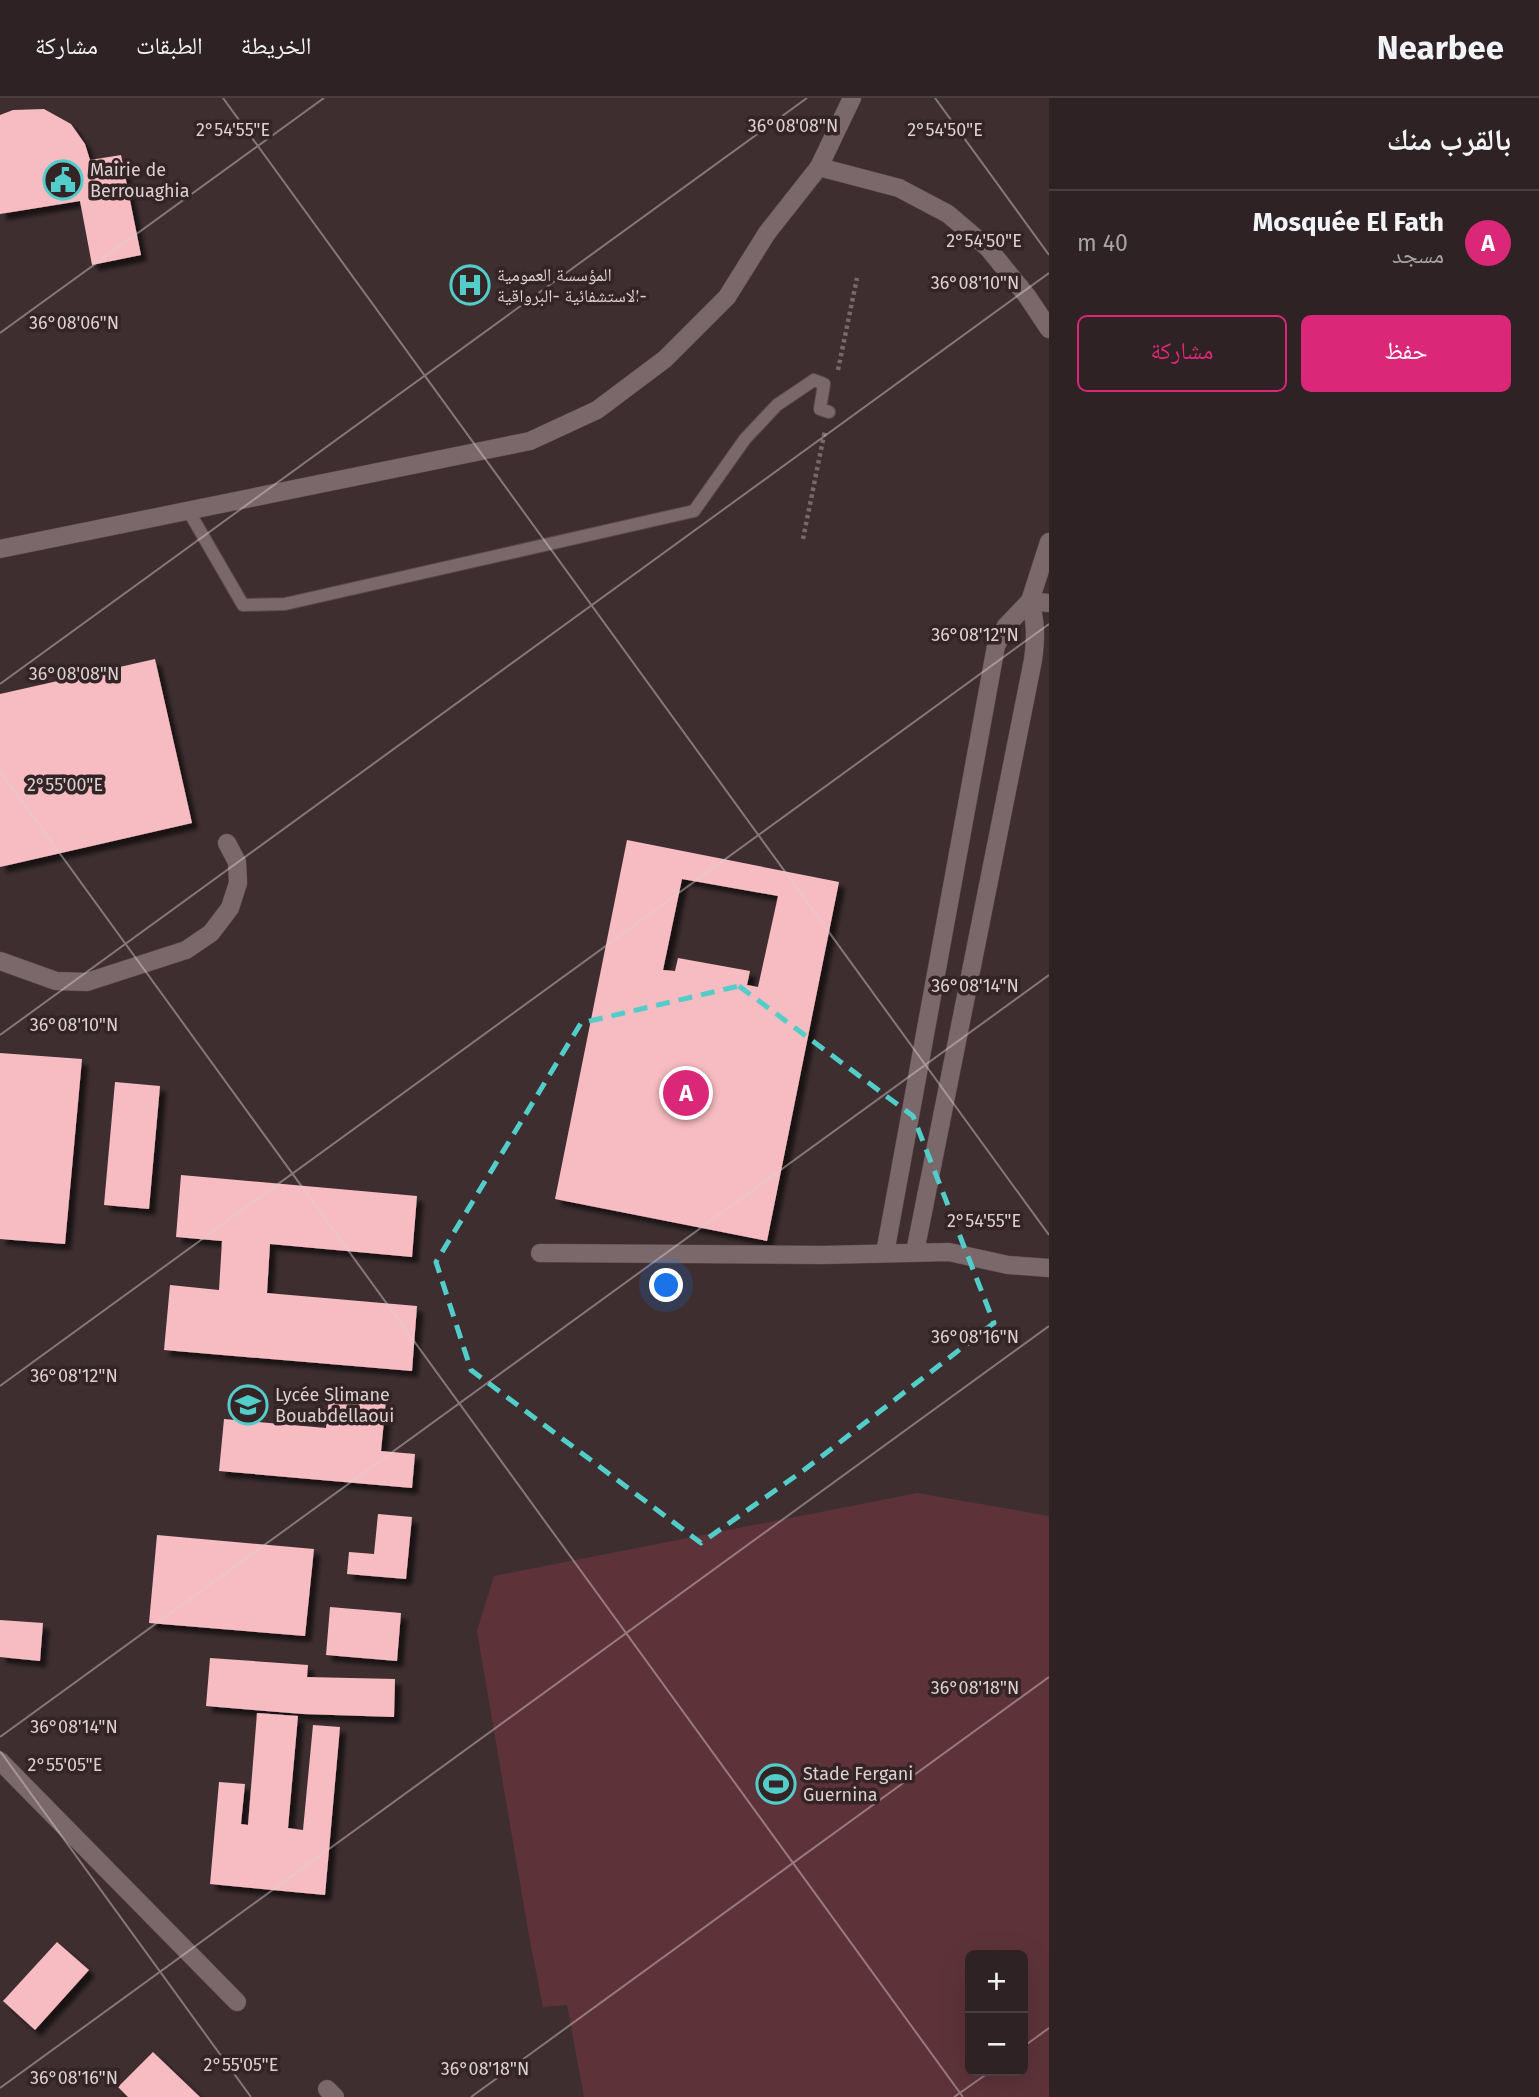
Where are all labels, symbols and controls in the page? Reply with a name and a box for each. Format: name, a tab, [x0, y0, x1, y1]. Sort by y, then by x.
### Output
text: Nearbee	[1377, 28, 1504, 68]
text: مشاركة	[35, 32, 98, 60]
text: الطبقات	[136, 32, 203, 60]
text: الخريطة	[241, 32, 311, 60]
text: 36°08'08"N	[748, 115, 838, 137]
text: 2°54'55"E	[196, 119, 270, 141]
text: 2°54'50"E	[907, 119, 983, 141]
text: بالقرب منك	[1387, 122, 1511, 158]
public building icon: Mairie de Berrouaghia	[42, 159, 84, 201]
place label: Mairie de Berrouaghia	[90, 159, 190, 202]
text: Mosquée El Fath	[1253, 207, 1444, 238]
text: 40 m	[1077, 229, 1128, 257]
text: A	[1481, 229, 1495, 257]
text: 2°54'50"E	[946, 230, 1022, 252]
text: مسجد	[1392, 241, 1444, 269]
hospital icon: المؤسسة العمومية الاستشفائية -البرواقية-	[449, 264, 491, 306]
place label: المؤسسة العمومية الاستشفائية -البرواقية-	[497, 264, 647, 307]
text: 36°08'10"N	[931, 272, 1019, 294]
text: 36°08'06"N	[29, 312, 119, 334]
button: مشاركة	[1077, 315, 1287, 392]
button: حفظ	[1301, 315, 1511, 392]
text: 36°08'12"N	[931, 624, 1019, 646]
text: 36°08'08"N	[29, 663, 119, 685]
text: 2°55'00"E	[27, 774, 103, 796]
text: 36°08'14"N	[931, 975, 1019, 997]
text: 36°08'10"N	[30, 1014, 118, 1036]
pin: A	[663, 1067, 709, 1119]
text: 2°54'55"E	[947, 1210, 1021, 1232]
your location	[649, 1268, 683, 1302]
text: 36°08'16"N	[931, 1326, 1019, 1348]
text: 36°08'12"N	[30, 1365, 118, 1387]
school or university icon: Lycée Slimane Bouabdellaoui	[227, 1384, 269, 1426]
place label: Lycée Slimane Bouabdellaoui	[275, 1384, 394, 1427]
text: 36°08'18"N	[931, 1677, 1019, 1699]
text: 36°08'14"N	[30, 1716, 118, 1738]
text: 2°55'05"E	[28, 1754, 102, 1776]
sports icon: Stade Fergani Guernina	[755, 1763, 797, 1805]
place label: Stade Fergani Guernina	[803, 1763, 913, 1806]
map controls	[965, 1950, 1028, 2076]
button: +	[965, 1950, 1028, 2013]
button: −	[965, 2013, 1028, 2076]
text: 2°55'05"E	[204, 2054, 278, 2076]
text: 36°08'18"N	[441, 2058, 529, 2080]
text: 36°08'16"N	[30, 2067, 118, 2089]

